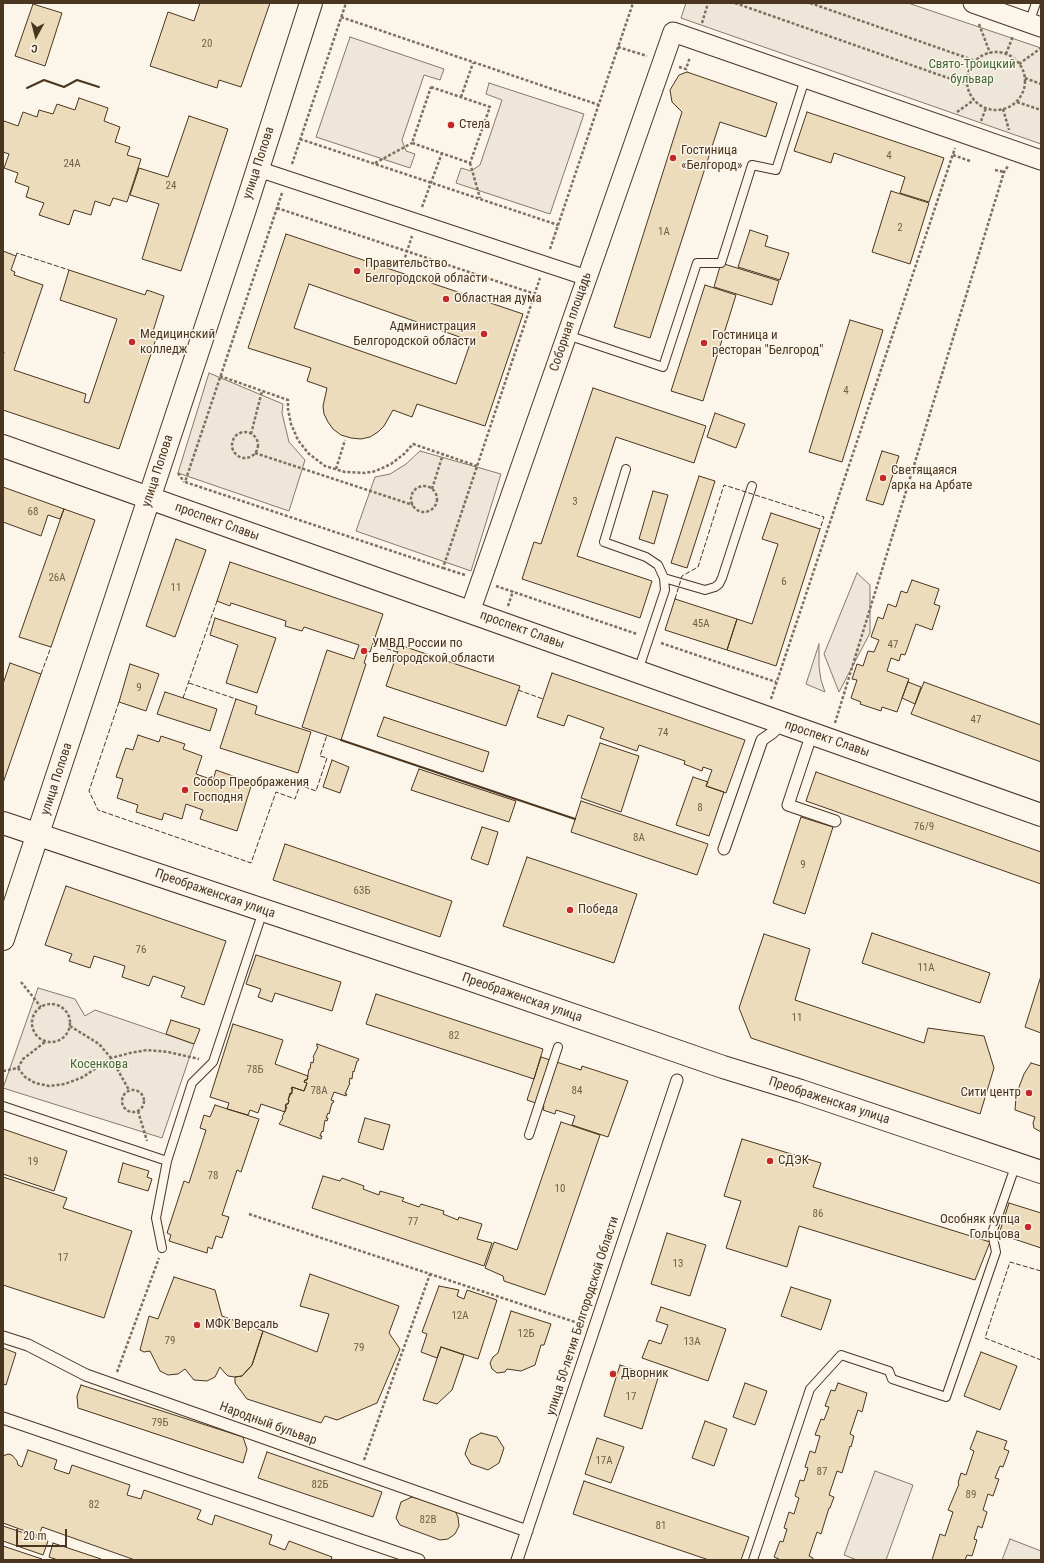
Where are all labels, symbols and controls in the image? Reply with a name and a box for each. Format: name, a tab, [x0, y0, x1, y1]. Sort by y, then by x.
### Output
north arrow	[16, 16, 56, 56]
house number: 20	[202, 37, 212, 51]
text: С	[31, 42, 38, 55]
park label: Свято-Троицкий бульвар	[928, 57, 1016, 88]
place label: Стела	[459, 117, 490, 133]
marker: Стела	[446, 120, 456, 130]
street label: улица Попова	[240, 125, 278, 201]
place label: Гостиница «Белгород»	[681, 143, 742, 174]
house number: 4	[886, 149, 892, 163]
marker: Гостиница «Белгород»	[668, 153, 678, 163]
house number: 24А	[63, 157, 81, 171]
house number: 24	[166, 179, 176, 193]
house number: 2	[897, 221, 903, 235]
house number: 1А	[658, 225, 670, 239]
place label: Правительство Белгородской области	[365, 256, 488, 287]
marker: Правительство Белгородской области	[352, 266, 362, 276]
street label: Соборная площадь	[547, 270, 595, 374]
place label: Областная дума	[454, 291, 542, 307]
marker: Областная дума	[441, 294, 451, 304]
place label: Администрация Белгородской области	[353, 319, 476, 350]
place label: Медицинский колледж	[140, 327, 215, 358]
place label: Гостиница и ресторан "Белгород"	[712, 328, 823, 359]
marker: Администрация Белгородской области	[479, 329, 489, 339]
marker: Медицинский колледж	[127, 337, 137, 347]
marker: Гостиница и ресторан "Белгород"	[699, 338, 709, 348]
house number: 4	[843, 384, 849, 398]
street label: улица Попова	[139, 433, 177, 509]
place label: Светящаяся арка на Арбате	[891, 463, 972, 494]
marker: Светящаяся арка на Арбате	[878, 473, 888, 483]
house number: 3	[572, 495, 578, 509]
street label: проспект Славы	[173, 500, 261, 544]
house number: 68	[28, 505, 38, 519]
house number: 26А	[48, 571, 66, 585]
house number: 6	[781, 575, 787, 589]
house number: 11	[171, 581, 181, 595]
street label: проспект Славы	[478, 608, 566, 652]
house number: 45А	[692, 617, 710, 631]
place label: УМВД России по Белгородской области	[372, 636, 495, 667]
house number: 47	[888, 638, 898, 652]
marker: УМВД России по Белгородской области	[359, 646, 369, 656]
house number: 9	[136, 681, 142, 695]
house number: 47	[971, 713, 981, 727]
street label: проспект Славы	[783, 717, 871, 761]
house number: 74	[658, 726, 668, 740]
street label: улица Попова	[38, 741, 76, 817]
place label: Собор Преображения Господня	[193, 775, 309, 806]
marker: Собор Преображения Господня	[180, 785, 190, 795]
house number: 8	[697, 801, 703, 815]
house number: 76/9	[914, 820, 934, 834]
house number: 8А	[633, 831, 645, 845]
house number: 9	[800, 858, 806, 872]
street label: Преображенская улица	[153, 866, 277, 922]
house number: 63Б	[354, 884, 370, 898]
place label: Победа	[578, 902, 618, 918]
marker: Победа	[565, 905, 575, 915]
house number: 76	[136, 943, 146, 957]
house number: 11А	[917, 961, 935, 975]
street label: Преображенская улица	[460, 970, 584, 1026]
house number: 11	[792, 1011, 802, 1025]
house number: 82	[449, 1029, 459, 1043]
park label: Косенкова	[70, 1057, 128, 1073]
house number: 78Б	[247, 1063, 263, 1077]
street label: Преображенская улица	[767, 1074, 891, 1128]
house number: 78А	[310, 1084, 328, 1098]
house number: 84	[572, 1084, 582, 1098]
place label: Сити центр	[960, 1085, 1021, 1101]
marker: Сити центр	[1024, 1088, 1034, 1098]
place label: СДЭК	[778, 1153, 809, 1169]
house number: 19	[28, 1155, 38, 1169]
marker: СДЭК	[765, 1156, 775, 1166]
house number: 78	[208, 1169, 218, 1183]
house number: 10	[555, 1182, 565, 1196]
house number: 86	[813, 1207, 823, 1221]
place label: Особняк купца Гольцова	[940, 1212, 1020, 1243]
street label: улица 50-летия Белгородской Области	[543, 1214, 623, 1418]
house number: 77	[408, 1215, 418, 1229]
marker: Особняк купца Гольцова	[1023, 1222, 1033, 1232]
house number: 17	[58, 1251, 68, 1265]
house number: 13	[673, 1257, 683, 1271]
house number: 12А	[451, 1309, 469, 1323]
place label: МФК Версаль	[205, 1317, 279, 1333]
marker: МФК Версаль	[192, 1320, 202, 1330]
house number: 12Б	[518, 1327, 534, 1341]
house number: 79	[165, 1334, 175, 1348]
house number: 13А	[683, 1335, 701, 1349]
house number: 79	[354, 1341, 364, 1355]
place label: Дворник	[621, 1366, 669, 1382]
marker: Дворник	[608, 1369, 618, 1379]
house number: 17	[626, 1390, 636, 1404]
street label: Народный бульвар	[217, 1399, 319, 1449]
house number: 79Б	[152, 1416, 168, 1430]
house number: 17А	[595, 1454, 613, 1468]
house number: 87	[817, 1465, 827, 1479]
house number: 82Б	[312, 1478, 328, 1492]
house number: 89	[966, 1488, 976, 1502]
house number: 82	[89, 1498, 99, 1512]
house number: 82В	[420, 1513, 436, 1527]
house number: 81	[656, 1519, 666, 1533]
scale bar	[18, 1521, 69, 1547]
text: 20 m	[23, 1529, 47, 1543]

